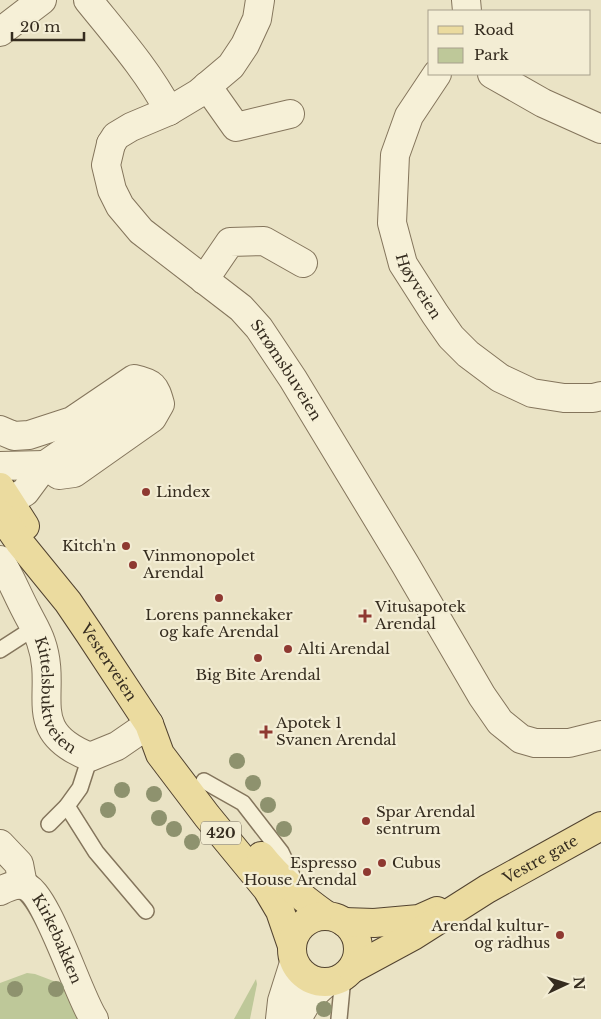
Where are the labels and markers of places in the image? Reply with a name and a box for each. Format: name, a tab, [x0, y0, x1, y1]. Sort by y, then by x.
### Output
place label: Lindex	[156, 482, 210, 501]
marker: Lindex	[140, 486, 152, 498]
place label: Kitch'n	[62, 536, 116, 555]
marker: Kitch'n	[120, 540, 132, 552]
place label: Vinmonopolet Arendal	[142, 546, 256, 582]
marker: Vinmonopolet Arendal	[127, 559, 139, 571]
marker: Lorens pannekaker og kafe Arendal	[213, 592, 225, 604]
place label: Vitusapotek Arendal	[374, 597, 467, 633]
place label: Lorens pannekaker og kafe Arendal	[145, 605, 294, 641]
marker: Vitusapotek Arendal	[359, 610, 371, 622]
place label: Alti Arendal	[297, 639, 390, 658]
marker: Alti Arendal	[282, 643, 294, 655]
marker: Big Bite Arendal	[252, 652, 264, 664]
place label: Big Bite Arendal	[195, 665, 321, 684]
place label: Apotek 1 Svanen Arendal	[275, 713, 397, 749]
marker: Apotek 1 Svanen Arendal	[260, 726, 272, 738]
place label: Spar Arendal sentrum	[376, 802, 476, 838]
marker: Spar Arendal sentrum	[360, 815, 372, 827]
place label: Espresso House Arendal	[244, 853, 357, 889]
place label: Cubus	[392, 853, 441, 872]
marker: Cubus	[376, 857, 388, 869]
marker: Espresso House Arendal	[361, 866, 373, 878]
place label: Arendal kultur- og rådhus	[430, 916, 550, 952]
marker: Arendal kultur- og rådhus	[554, 929, 566, 941]

